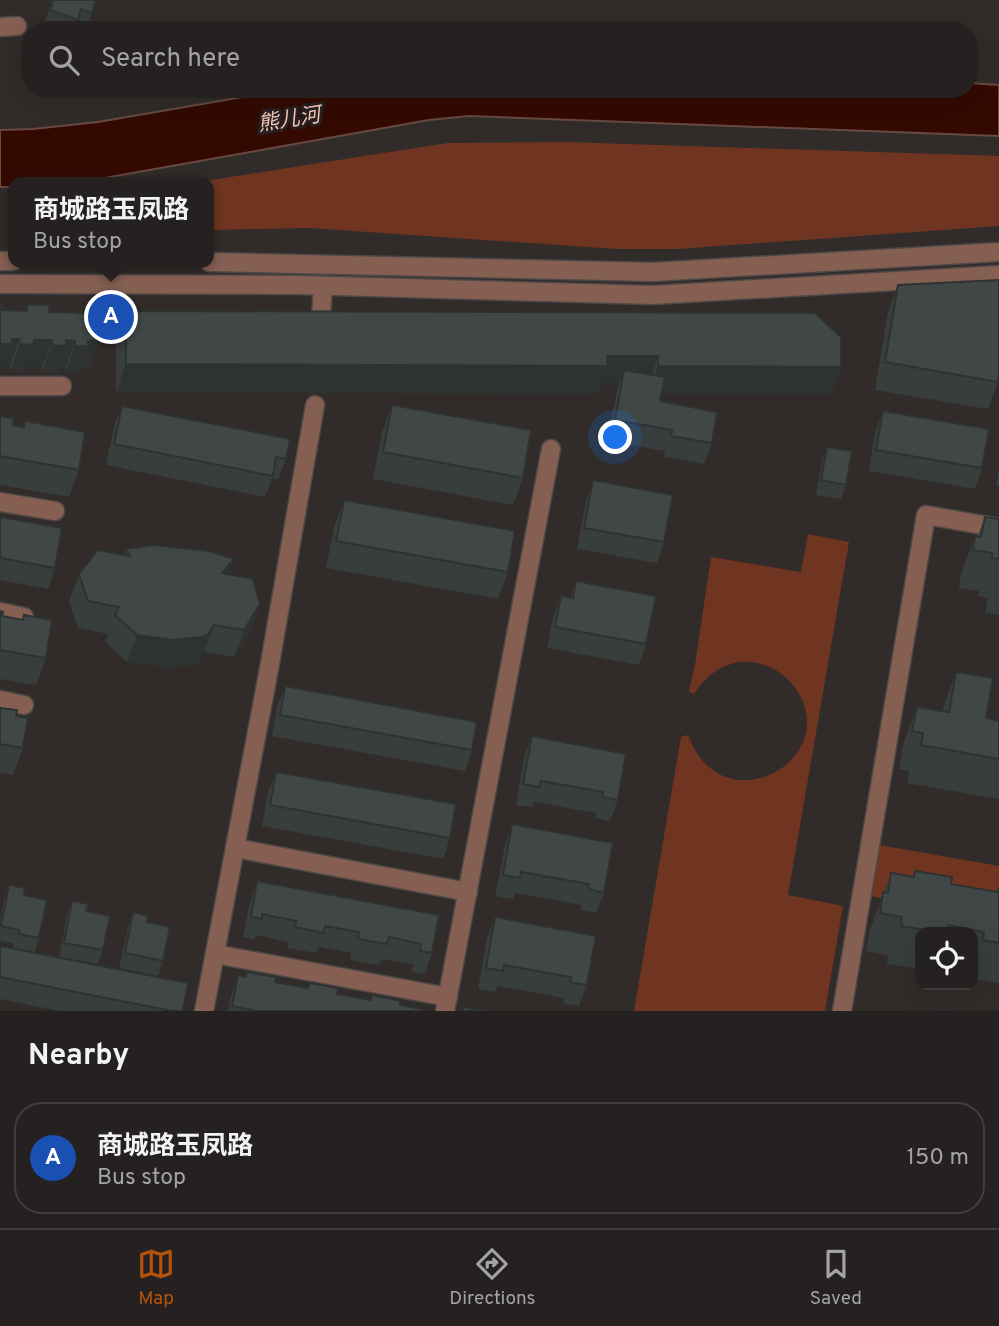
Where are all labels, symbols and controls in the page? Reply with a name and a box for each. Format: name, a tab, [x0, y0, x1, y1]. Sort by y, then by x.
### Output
search box	[21, 21, 978, 98]
icon: search	[45, 41, 83, 79]
text: Search here	[101, 43, 240, 76]
water label: 熊儿河	[256, 102, 326, 139]
popup	[8, 177, 214, 268]
text: 商城路玉凤路	[33, 195, 189, 228]
text: Bus stop	[33, 228, 122, 257]
pin: A	[88, 291, 134, 343]
your location	[598, 420, 632, 454]
map controls	[915, 927, 978, 990]
button: locate	[915, 927, 978, 990]
text: Nearby	[28, 1038, 129, 1075]
text: 商城路玉凤路	[97, 1131, 253, 1164]
text: A	[45, 1144, 61, 1173]
text: 150 m	[907, 1144, 969, 1173]
text: Bus stop	[97, 1164, 186, 1193]
tab: Map	[137, 1245, 175, 1311]
tab: Directions	[449, 1245, 536, 1311]
tab: Saved	[810, 1245, 862, 1311]

